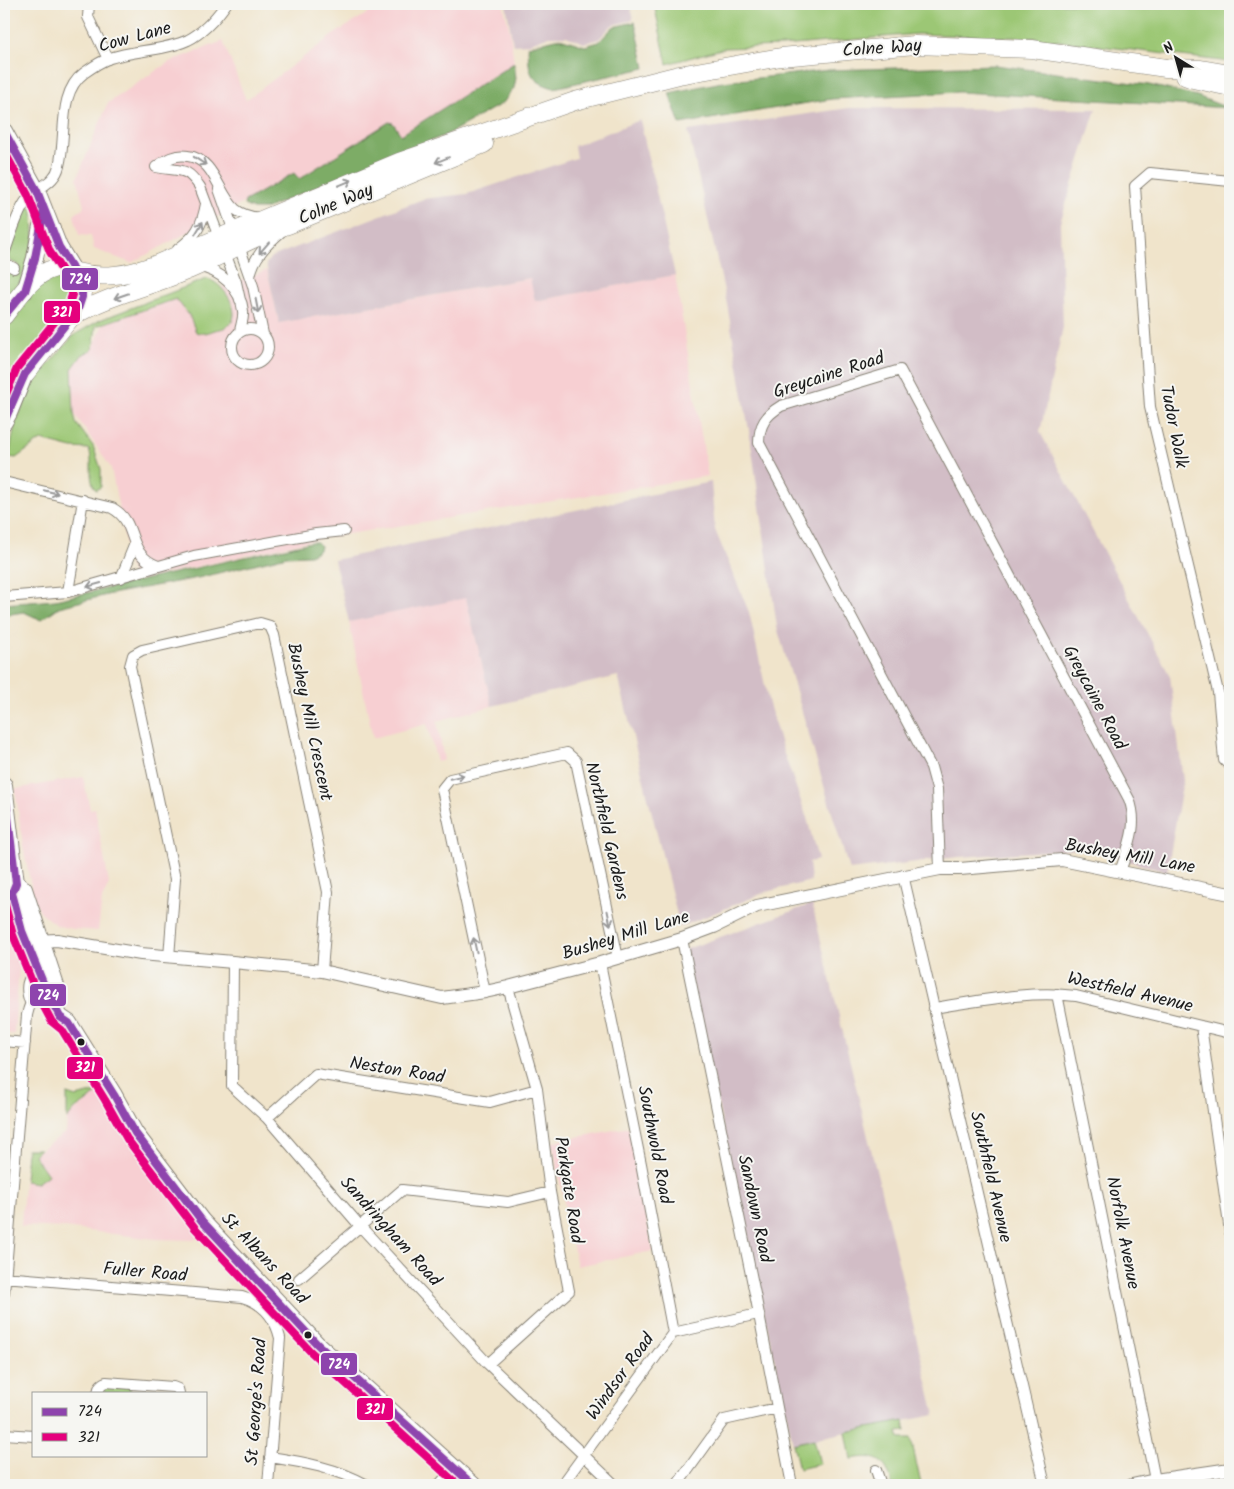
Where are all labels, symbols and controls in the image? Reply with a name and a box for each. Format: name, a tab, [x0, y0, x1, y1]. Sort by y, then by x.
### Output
street label: Cow Lane	[95, 14, 175, 62]
street label: Colne Way	[841, 32, 923, 66]
north arrow	[1152, 32, 1202, 82]
text: N	[1159, 37, 1179, 60]
one-way arrow	[435, 156, 450, 166]
one-way arrow	[192, 157, 206, 167]
street label: Colne Way	[294, 176, 379, 234]
one-way arrow	[337, 178, 352, 188]
one-way arrow	[194, 221, 204, 235]
one-way arrow	[259, 242, 270, 255]
line badge: 724	[61, 267, 99, 291]
text: 724	[69, 269, 92, 291]
one-way arrow	[114, 292, 129, 301]
one-way arrow	[252, 297, 262, 313]
line badge: 321	[43, 300, 81, 324]
text: 321	[51, 302, 73, 324]
street label: Greycaine Road	[770, 344, 889, 408]
street label: Tudor Walk	[1151, 383, 1195, 472]
one-way arrow	[43, 488, 59, 497]
one-way arrow	[87, 581, 103, 591]
street label: Bushey Mill Crescent	[278, 640, 340, 805]
street label: Greycaine Road	[1054, 640, 1134, 757]
street label: Northfield Gardens	[576, 759, 636, 903]
one-way arrow	[449, 772, 465, 781]
street label: Bushey Mill Lane	[1063, 831, 1197, 883]
street label: Bushey Mill Lane	[559, 903, 693, 969]
one-way arrow	[605, 910, 614, 926]
one-way arrow	[470, 937, 479, 953]
street label: Westfield Avenue	[1064, 964, 1196, 1022]
line badge: 724	[29, 983, 67, 1007]
text: 724	[37, 985, 60, 1007]
unlabelled marker	[76, 1037, 86, 1047]
street label: Neston Road	[347, 1049, 448, 1093]
line badge: 321	[66, 1056, 104, 1080]
text: 321	[74, 1057, 96, 1079]
street label: Southwold Road	[628, 1083, 680, 1208]
street label: Southfield Avenue	[961, 1108, 1019, 1246]
street label: Parkgate Road	[545, 1134, 591, 1247]
street label: Sandown Road	[728, 1152, 780, 1267]
street label: Sandringham Road	[332, 1170, 449, 1295]
street label: Norfolk Avenue	[1097, 1174, 1147, 1292]
street label: St Albans Road	[213, 1206, 315, 1313]
street label: Fuller Road	[102, 1255, 189, 1291]
street label: Windsor Road	[579, 1326, 663, 1427]
unlabelled marker	[303, 1330, 313, 1340]
street label: St George's Road	[238, 1337, 276, 1466]
line badge: 724	[320, 1352, 358, 1376]
text: 724	[328, 1354, 351, 1376]
legend	[32, 1392, 208, 1456]
line badge: 321	[356, 1397, 394, 1421]
text: 321	[364, 1399, 386, 1421]
text: 724	[78, 1400, 102, 1424]
text: 321	[78, 1426, 100, 1450]

